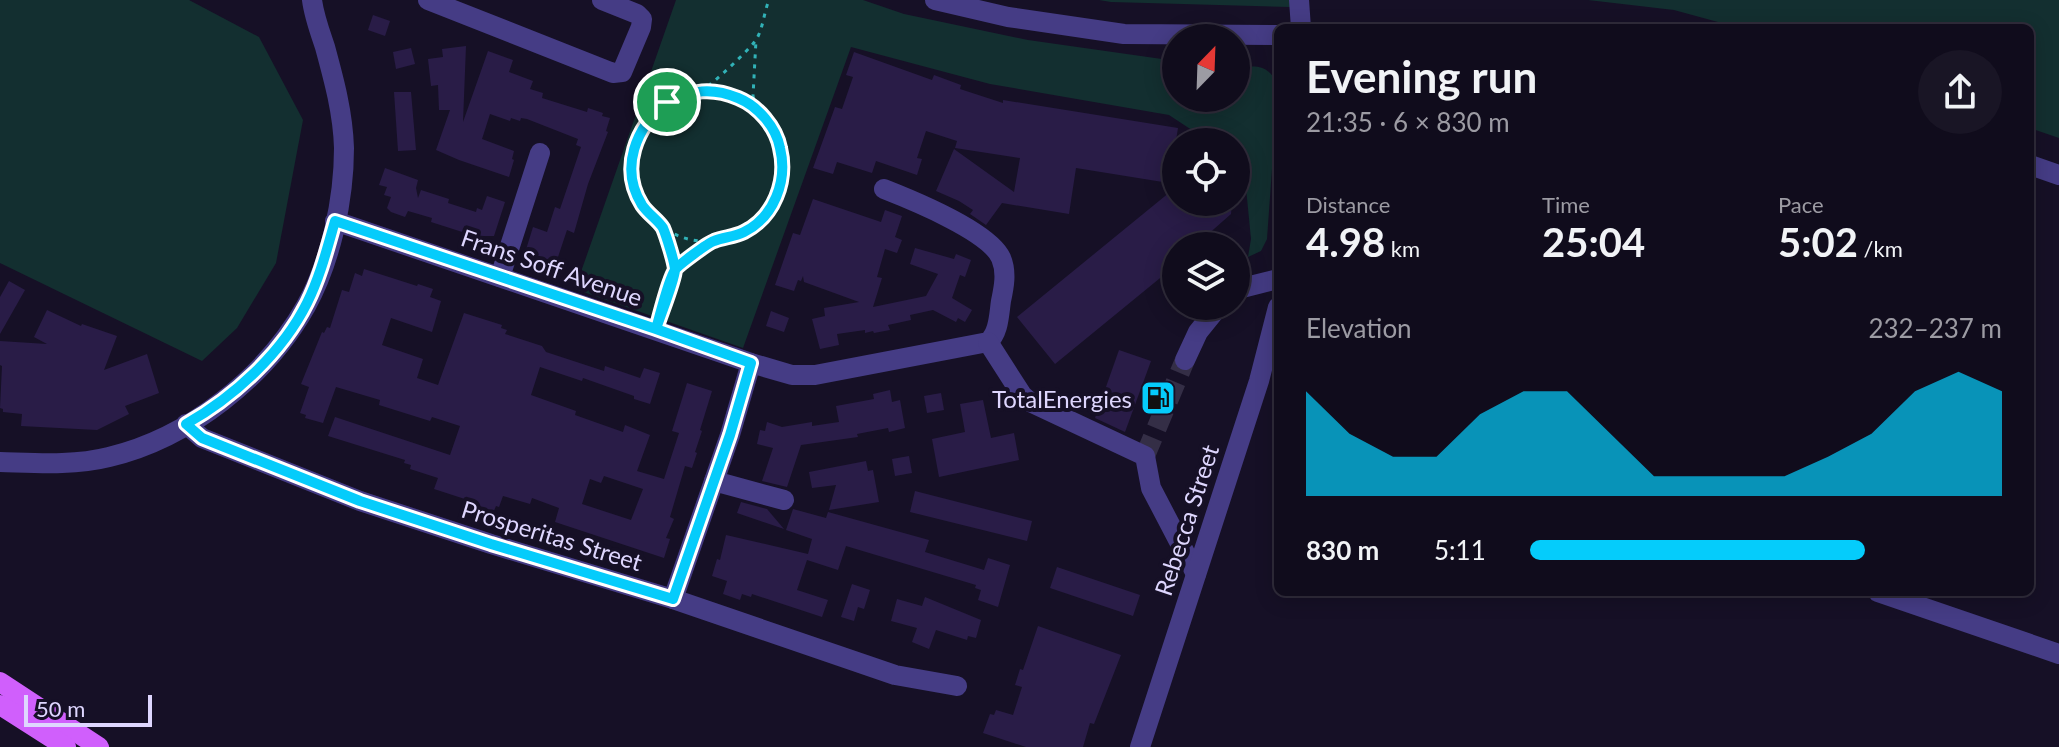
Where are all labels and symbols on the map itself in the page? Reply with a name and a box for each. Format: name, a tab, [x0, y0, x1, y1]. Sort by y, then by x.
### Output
north arrow	[1162, 24, 1250, 112]
pin	[633, 68, 701, 136]
street label: Frans Soff Avenue	[458, 222, 646, 312]
fuel station icon: TotalEnergies	[1139, 379, 1177, 417]
place label: TotalEnergies	[992, 384, 1132, 413]
street label: Rebecca Street	[1148, 440, 1224, 599]
street label: Prosperitas Street	[458, 494, 646, 576]
scale bar	[24, 691, 152, 727]

